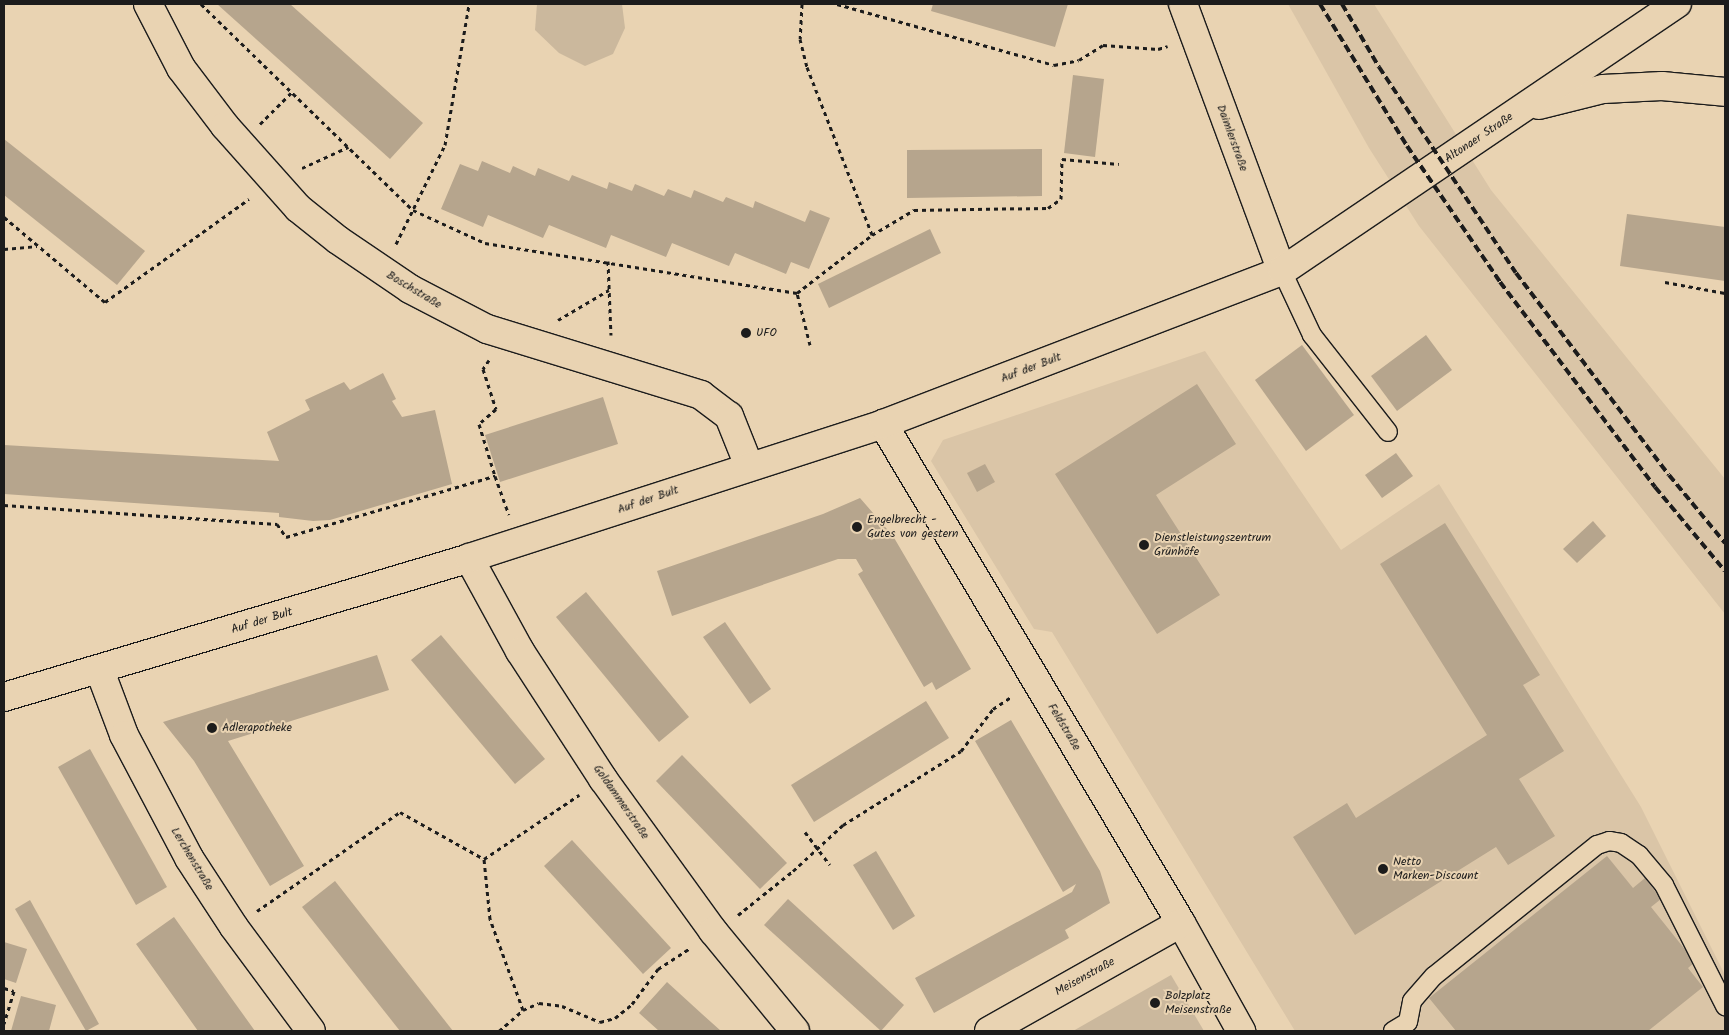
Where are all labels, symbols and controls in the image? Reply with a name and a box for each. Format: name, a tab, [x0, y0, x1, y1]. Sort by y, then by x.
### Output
street label: Daimlerstraße	[1213, 103, 1251, 173]
street label: Altonaer Straße	[1442, 110, 1516, 166]
street label: Boschstraße	[384, 268, 444, 312]
place label: UFO	[756, 326, 777, 340]
marker: UFO	[740, 327, 752, 339]
street label: Auf der Bult	[999, 350, 1063, 386]
street label: Auf der Bult	[616, 483, 680, 517]
place label: Engelbrecht - Gutes von gestern	[867, 513, 958, 541]
marker: Engelbrecht - Gutes von gestern	[851, 521, 863, 533]
place label: Dienstleistungszentrum Grünhöfe	[1154, 531, 1271, 559]
marker: Dienstleistungszentrum Grünhöfe	[1138, 539, 1150, 551]
street label: Auf der Bult	[230, 605, 294, 637]
street label: Feldstraße	[1044, 701, 1084, 753]
place label: Adlerapotheke	[222, 721, 292, 735]
marker: Adlerapotheke	[206, 722, 218, 734]
street label: Goldammerstraße	[590, 762, 652, 842]
street label: Lerchenstraße	[167, 825, 217, 893]
place label: Netto Marken-Discount	[1393, 855, 1478, 883]
marker: Netto Marken-Discount	[1377, 863, 1389, 875]
street label: Meisenstraße	[1052, 955, 1118, 999]
place label: Bolzplatz Meisenstraße	[1165, 989, 1231, 1017]
marker: Bolzplatz Meisenstraße	[1149, 997, 1161, 1009]

